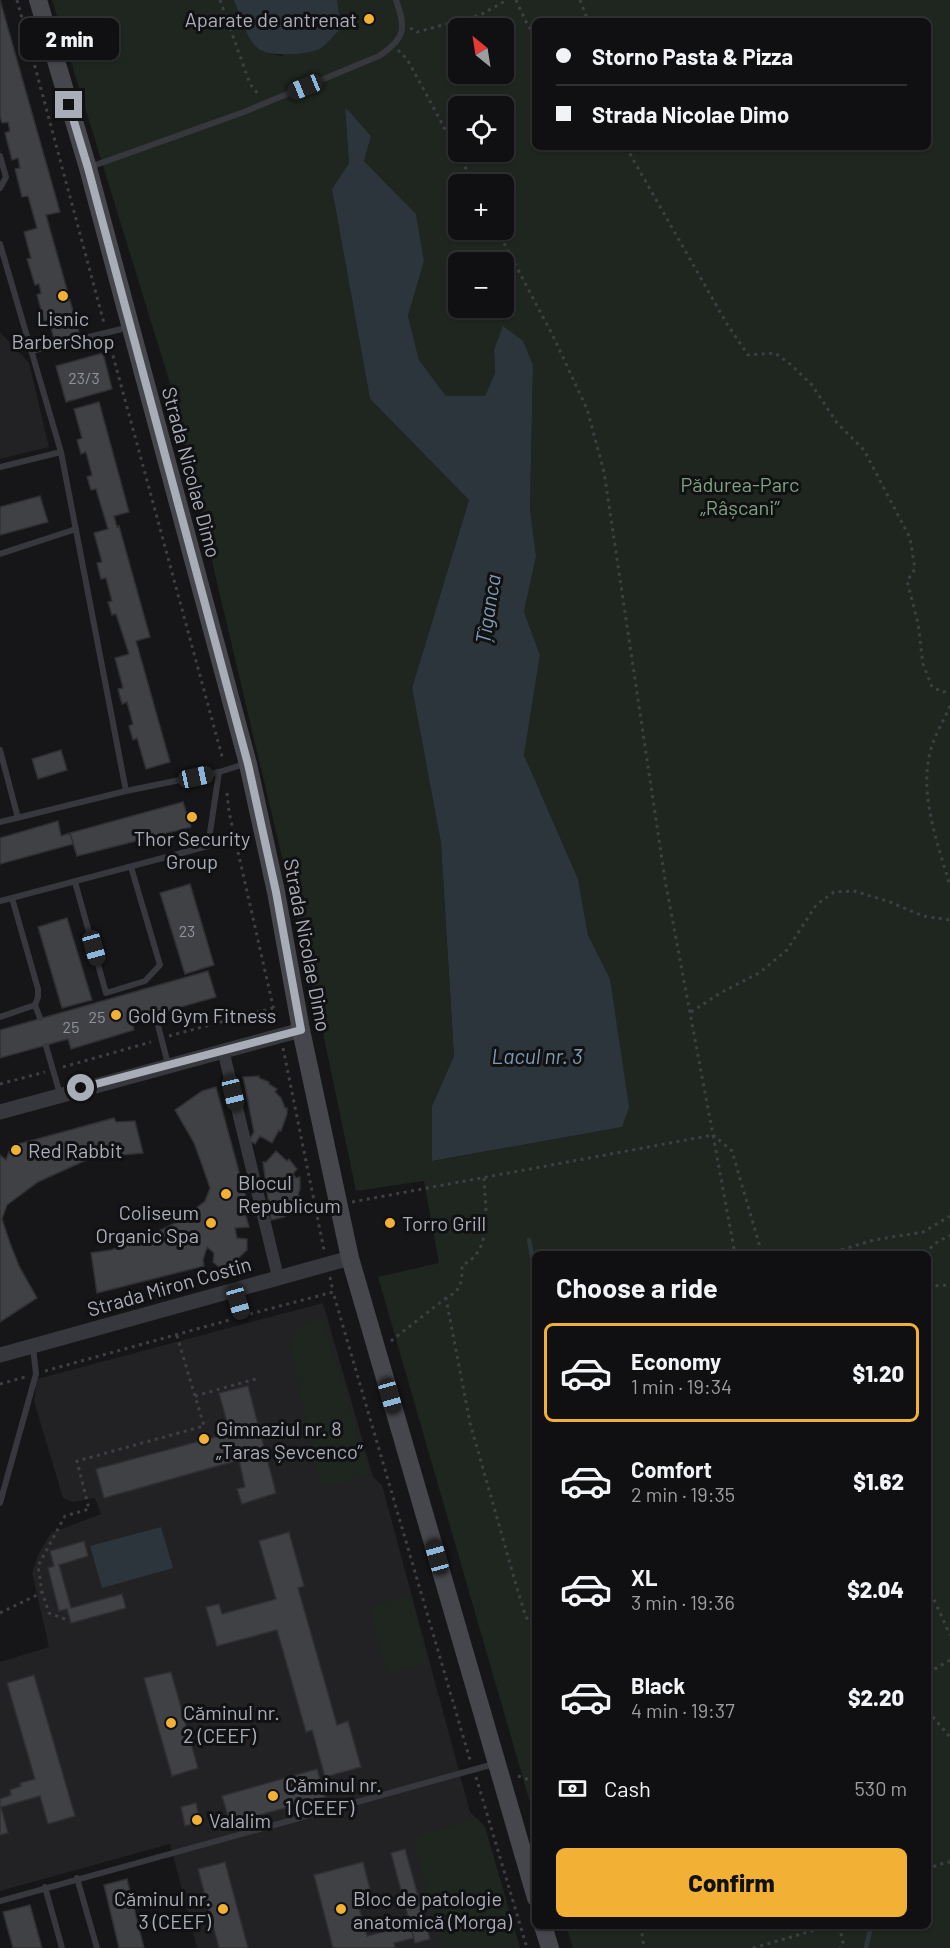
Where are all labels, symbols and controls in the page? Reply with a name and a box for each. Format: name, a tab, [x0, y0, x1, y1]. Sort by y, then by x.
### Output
place label: Aparate de antrenat	[185, 7, 357, 31]
marker: Aparate de antrenat	[362, 12, 376, 26]
callout: 2 min	[20, 18, 118, 60]
north arrow	[448, 18, 514, 84]
map controls	[448, 18, 514, 318]
text: 2 min	[45, 27, 94, 51]
text: Storno Pasta & Pizza	[592, 43, 793, 69]
car	[285, 72, 325, 102]
route end	[55, 91, 82, 118]
button: locate	[448, 96, 514, 162]
text: Strada Nicolae Dimo	[592, 101, 789, 127]
button: +	[448, 174, 514, 240]
button: −	[448, 252, 514, 318]
marker: Lisnic BarberShop	[56, 289, 70, 303]
place label: Lisnic BarberShop	[12, 306, 114, 353]
house number: 23/3	[68, 368, 100, 387]
street label: Strada Nicolae Dimo	[158, 384, 226, 560]
park label: Pădurea-Parc „Râșcani”	[681, 472, 799, 519]
water label: Țîganca	[469, 572, 505, 646]
car	[177, 764, 215, 790]
marker: Thor Security Group	[185, 810, 199, 824]
place label: Thor Security Group	[134, 826, 250, 873]
street label: Strada Nicolae Dimo	[279, 856, 337, 1034]
house number: 23	[179, 921, 195, 940]
car	[80, 928, 108, 968]
place label: Gold Gym Fitness	[128, 1003, 276, 1027]
house number: 25	[89, 1007, 105, 1026]
marker: Gold Gym Fitness	[109, 1008, 123, 1022]
house number: 25	[63, 1017, 79, 1036]
water label: Lacul nr. 3	[492, 1043, 583, 1068]
car	[220, 1073, 246, 1113]
route start	[67, 1074, 94, 1101]
place label: Red Rabbit	[28, 1138, 122, 1162]
marker: Red Rabbit	[9, 1143, 23, 1157]
place label: Blocul Republicum	[238, 1170, 341, 1217]
marker: Blocul Republicum	[219, 1187, 233, 1201]
place label: Coliseum Organic Spa	[95, 1200, 199, 1247]
place label: Torro Grill	[402, 1211, 486, 1235]
marker: Coliseum Organic Spa	[204, 1216, 218, 1230]
marker: Torro Grill	[383, 1216, 397, 1230]
street label: Strada Miron Costin	[84, 1251, 254, 1321]
text: Choose a ride	[556, 1271, 718, 1303]
car	[224, 1282, 252, 1322]
icon: car	[559, 1346, 613, 1400]
text: Economy	[631, 1348, 721, 1374]
text: $1.20	[853, 1360, 904, 1386]
text: 1 min · 19:34	[631, 1374, 732, 1398]
car	[376, 1376, 404, 1416]
place label: Gimnaziul nr. 8 „Taras Șevcenco”	[216, 1416, 364, 1463]
marker: Gimnaziul nr. 8 „Taras Șevcenco”	[197, 1432, 211, 1446]
icon: car	[559, 1454, 613, 1508]
text: Comfort	[631, 1456, 712, 1482]
text: $1.62	[853, 1468, 904, 1494]
text: 2 min · 19:35	[631, 1482, 735, 1506]
car	[423, 1537, 451, 1577]
icon: car	[559, 1562, 613, 1616]
text: XL	[631, 1564, 657, 1590]
text: $2.04	[847, 1576, 904, 1602]
text: 3 min · 19:36	[631, 1590, 735, 1614]
icon: car	[559, 1670, 613, 1724]
text: Black	[631, 1672, 685, 1698]
text: $2.20	[848, 1684, 904, 1710]
text: 4 min · 19:37	[631, 1698, 735, 1722]
place label: Căminul nr. 2 (CEEF)	[183, 1700, 280, 1747]
marker: Căminul nr. 2 (CEEF)	[164, 1716, 178, 1730]
place label: Căminul nr. 1 (CEEF)	[285, 1772, 382, 1819]
icon: cash	[556, 1772, 589, 1805]
text: Cash	[604, 1775, 651, 1801]
text: 530 m	[855, 1776, 907, 1800]
marker: Căminul nr. 1 (CEEF)	[266, 1789, 280, 1803]
place label: Valalim	[209, 1808, 271, 1832]
marker: Valalim	[190, 1813, 204, 1827]
button: Confirm	[556, 1848, 907, 1917]
place label: Căminul nr. 3 (CEEF)	[114, 1886, 212, 1933]
place label: Bloc de patologie anatomică (Morga)	[353, 1886, 513, 1933]
marker: Căminul nr. 3 (CEEF)	[216, 1902, 230, 1916]
marker: Bloc de patologie anatomică (Morga)	[334, 1902, 348, 1916]

